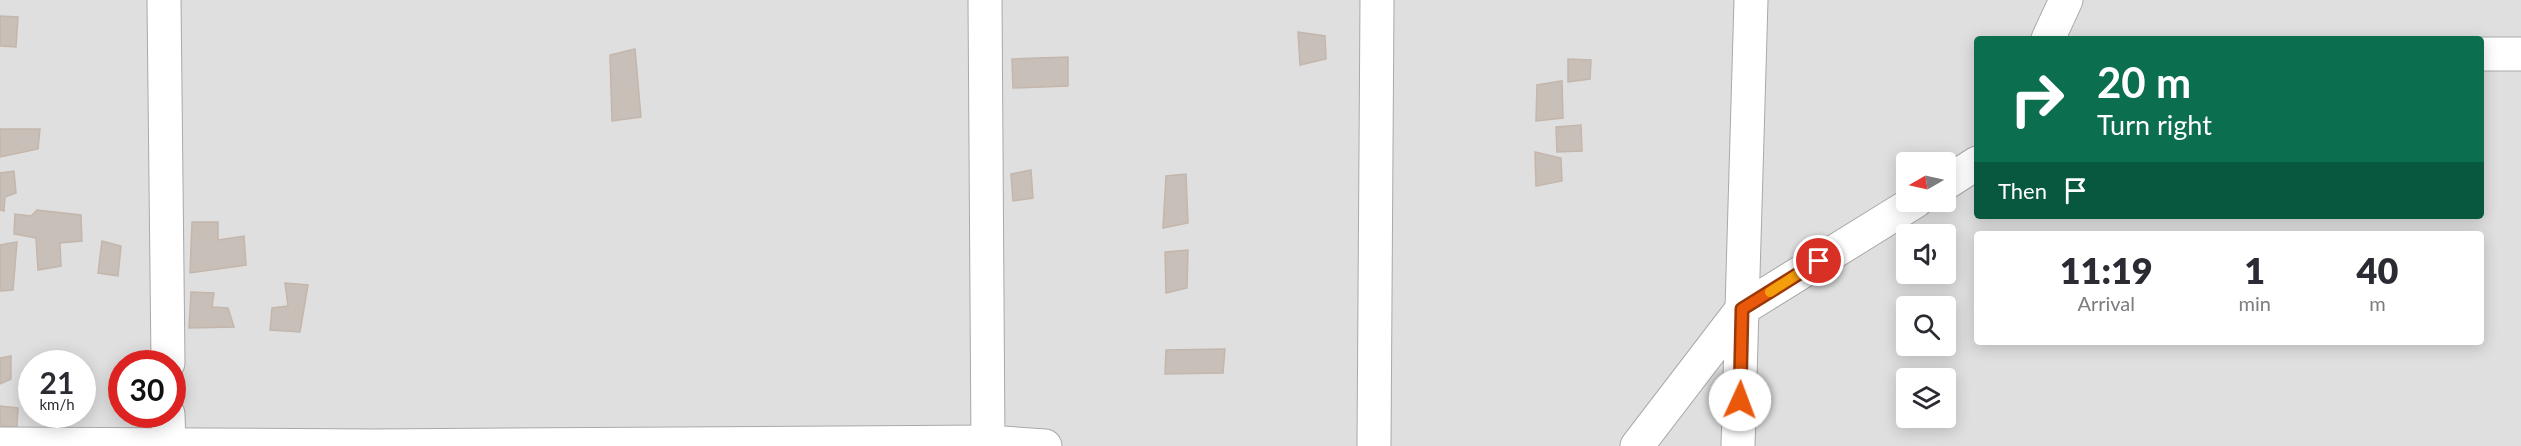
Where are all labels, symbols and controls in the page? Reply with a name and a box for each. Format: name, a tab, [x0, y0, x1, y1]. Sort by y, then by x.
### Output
text: 20 m	[2097, 57, 2191, 107]
icon: right	[1998, 60, 2076, 138]
text: Turn right	[2097, 108, 2212, 141]
north arrow	[1896, 152, 1956, 212]
map controls	[1896, 152, 1956, 428]
icon: arrive	[2059, 174, 2092, 207]
text: Then	[1998, 177, 2047, 204]
button: sound	[1896, 224, 1956, 284]
pin	[1793, 235, 1844, 286]
icon: arrive	[1802, 244, 1835, 277]
text: 11:19	[2060, 248, 2153, 292]
text: 1	[2244, 248, 2265, 292]
text: 40	[2357, 248, 2398, 292]
text: Arrival	[2077, 291, 2135, 315]
text: min	[2238, 291, 2271, 315]
text: m	[2369, 291, 2386, 315]
button: search	[1896, 296, 1956, 356]
speed limit sign: 30	[108, 350, 186, 428]
text: 21	[40, 364, 74, 400]
position arrow	[1708, 368, 1772, 432]
button: layers	[1896, 368, 1956, 428]
text: km/h	[39, 395, 75, 413]

